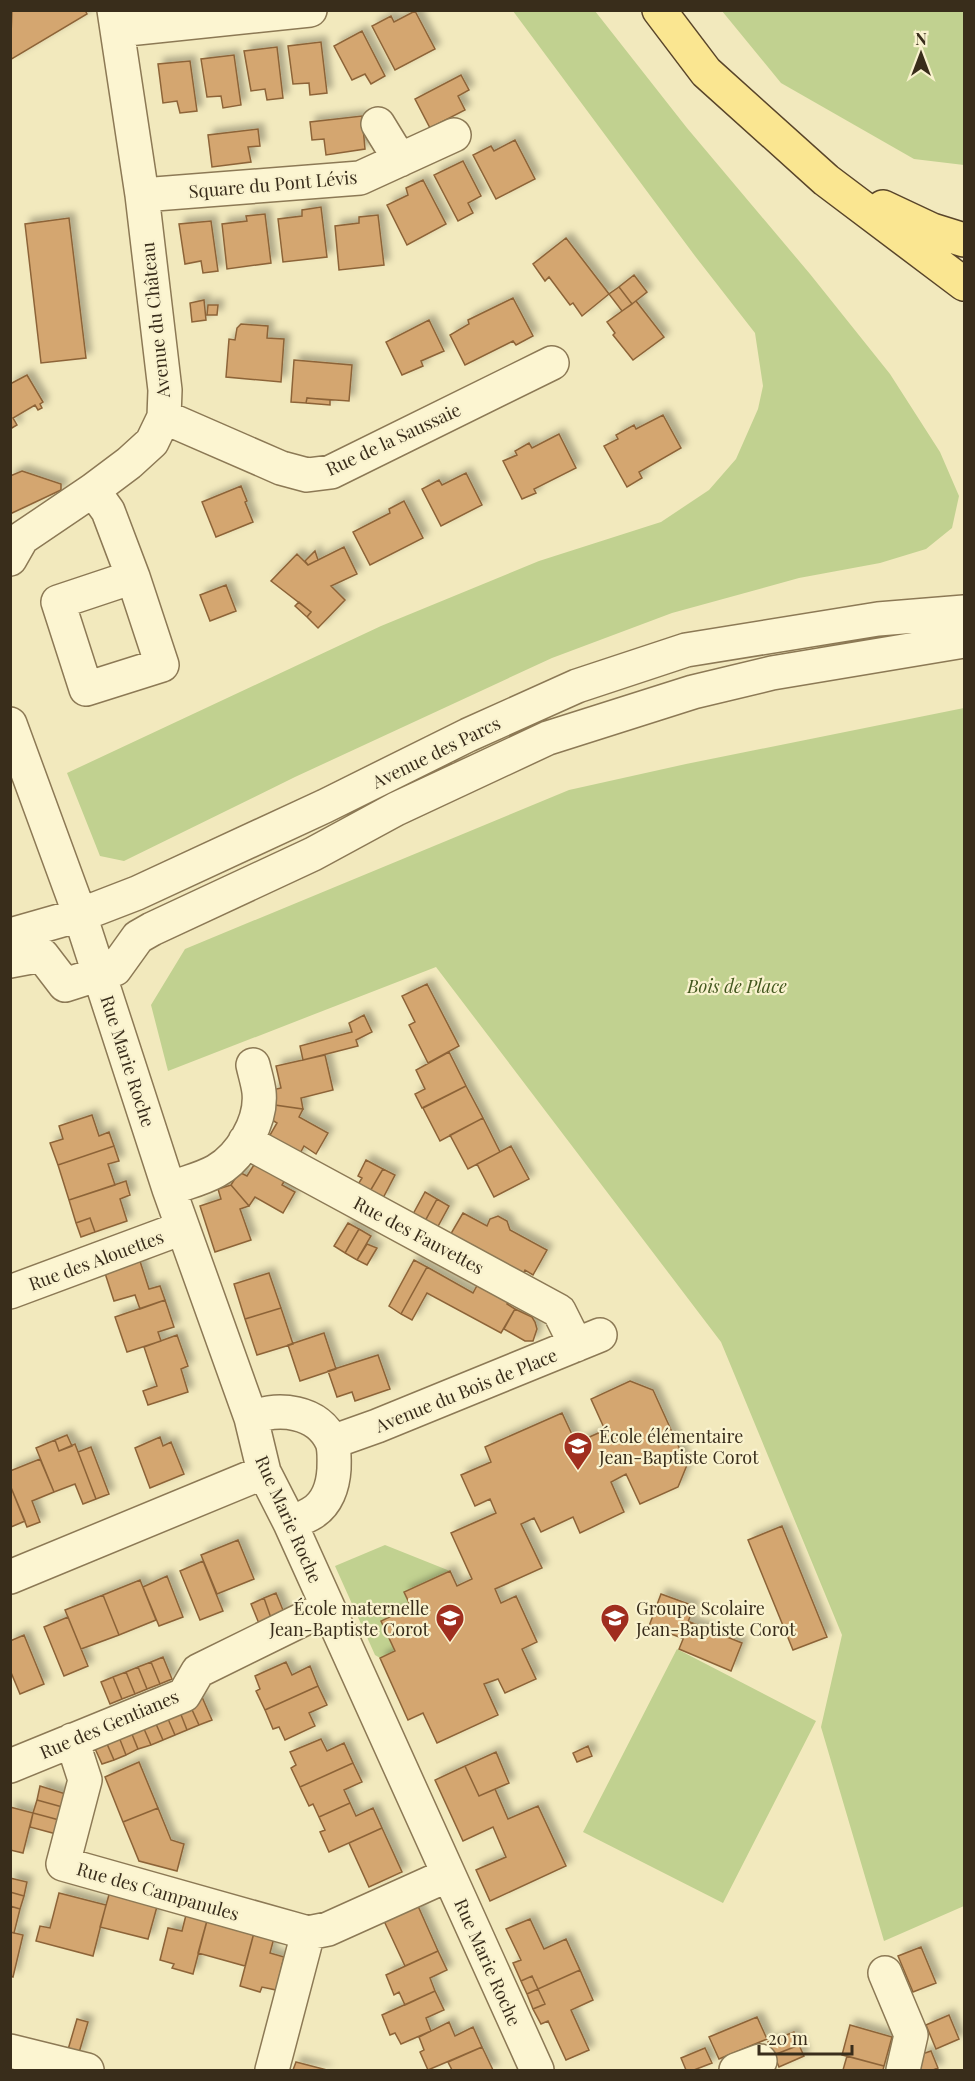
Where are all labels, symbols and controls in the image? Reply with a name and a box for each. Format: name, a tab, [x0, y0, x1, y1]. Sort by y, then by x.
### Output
north arrow	[891, 24, 951, 84]
text: N	[915, 28, 927, 49]
street label: Square du Pont Lévis	[188, 165, 358, 203]
street label: Avenue du Château	[135, 241, 175, 400]
street label: Rue de la Saussaie	[322, 397, 464, 481]
street label: Avenue des Parcs	[367, 711, 504, 794]
park label: Bois de Place	[686, 974, 787, 998]
street label: Rue Marie Roche	[95, 992, 161, 1130]
street label: Rue des Fauvettes	[350, 1191, 488, 1279]
street label: Rue des Alouettes	[25, 1224, 167, 1296]
street label: Avenue du Bois de Place	[370, 1342, 561, 1438]
place label: École élémentaire Jean-Baptiste Corot	[598, 1424, 759, 1469]
school or university icon: École élémentaire Jean-Baptiste Corot	[562, 1430, 594, 1472]
street label: Rue Marie Roche	[250, 1451, 328, 1587]
place label: École maternelle Jean-Baptiste Corot	[268, 1596, 430, 1641]
place label: Groupe Scolaire Jean-Baptiste Corot	[635, 1596, 796, 1641]
school or university icon: École maternelle Jean-Baptiste Corot	[434, 1602, 466, 1644]
school or university icon: Groupe Scolaire Jean-Baptiste Corot	[599, 1602, 631, 1644]
street label: Rue des Gentianes	[36, 1684, 182, 1764]
street label: Rue des Campanules	[74, 1856, 242, 1926]
street label: Rue Marie Roche	[449, 1894, 527, 2030]
scale bar	[759, 2018, 852, 2056]
text: 20 m	[768, 2026, 808, 2050]

